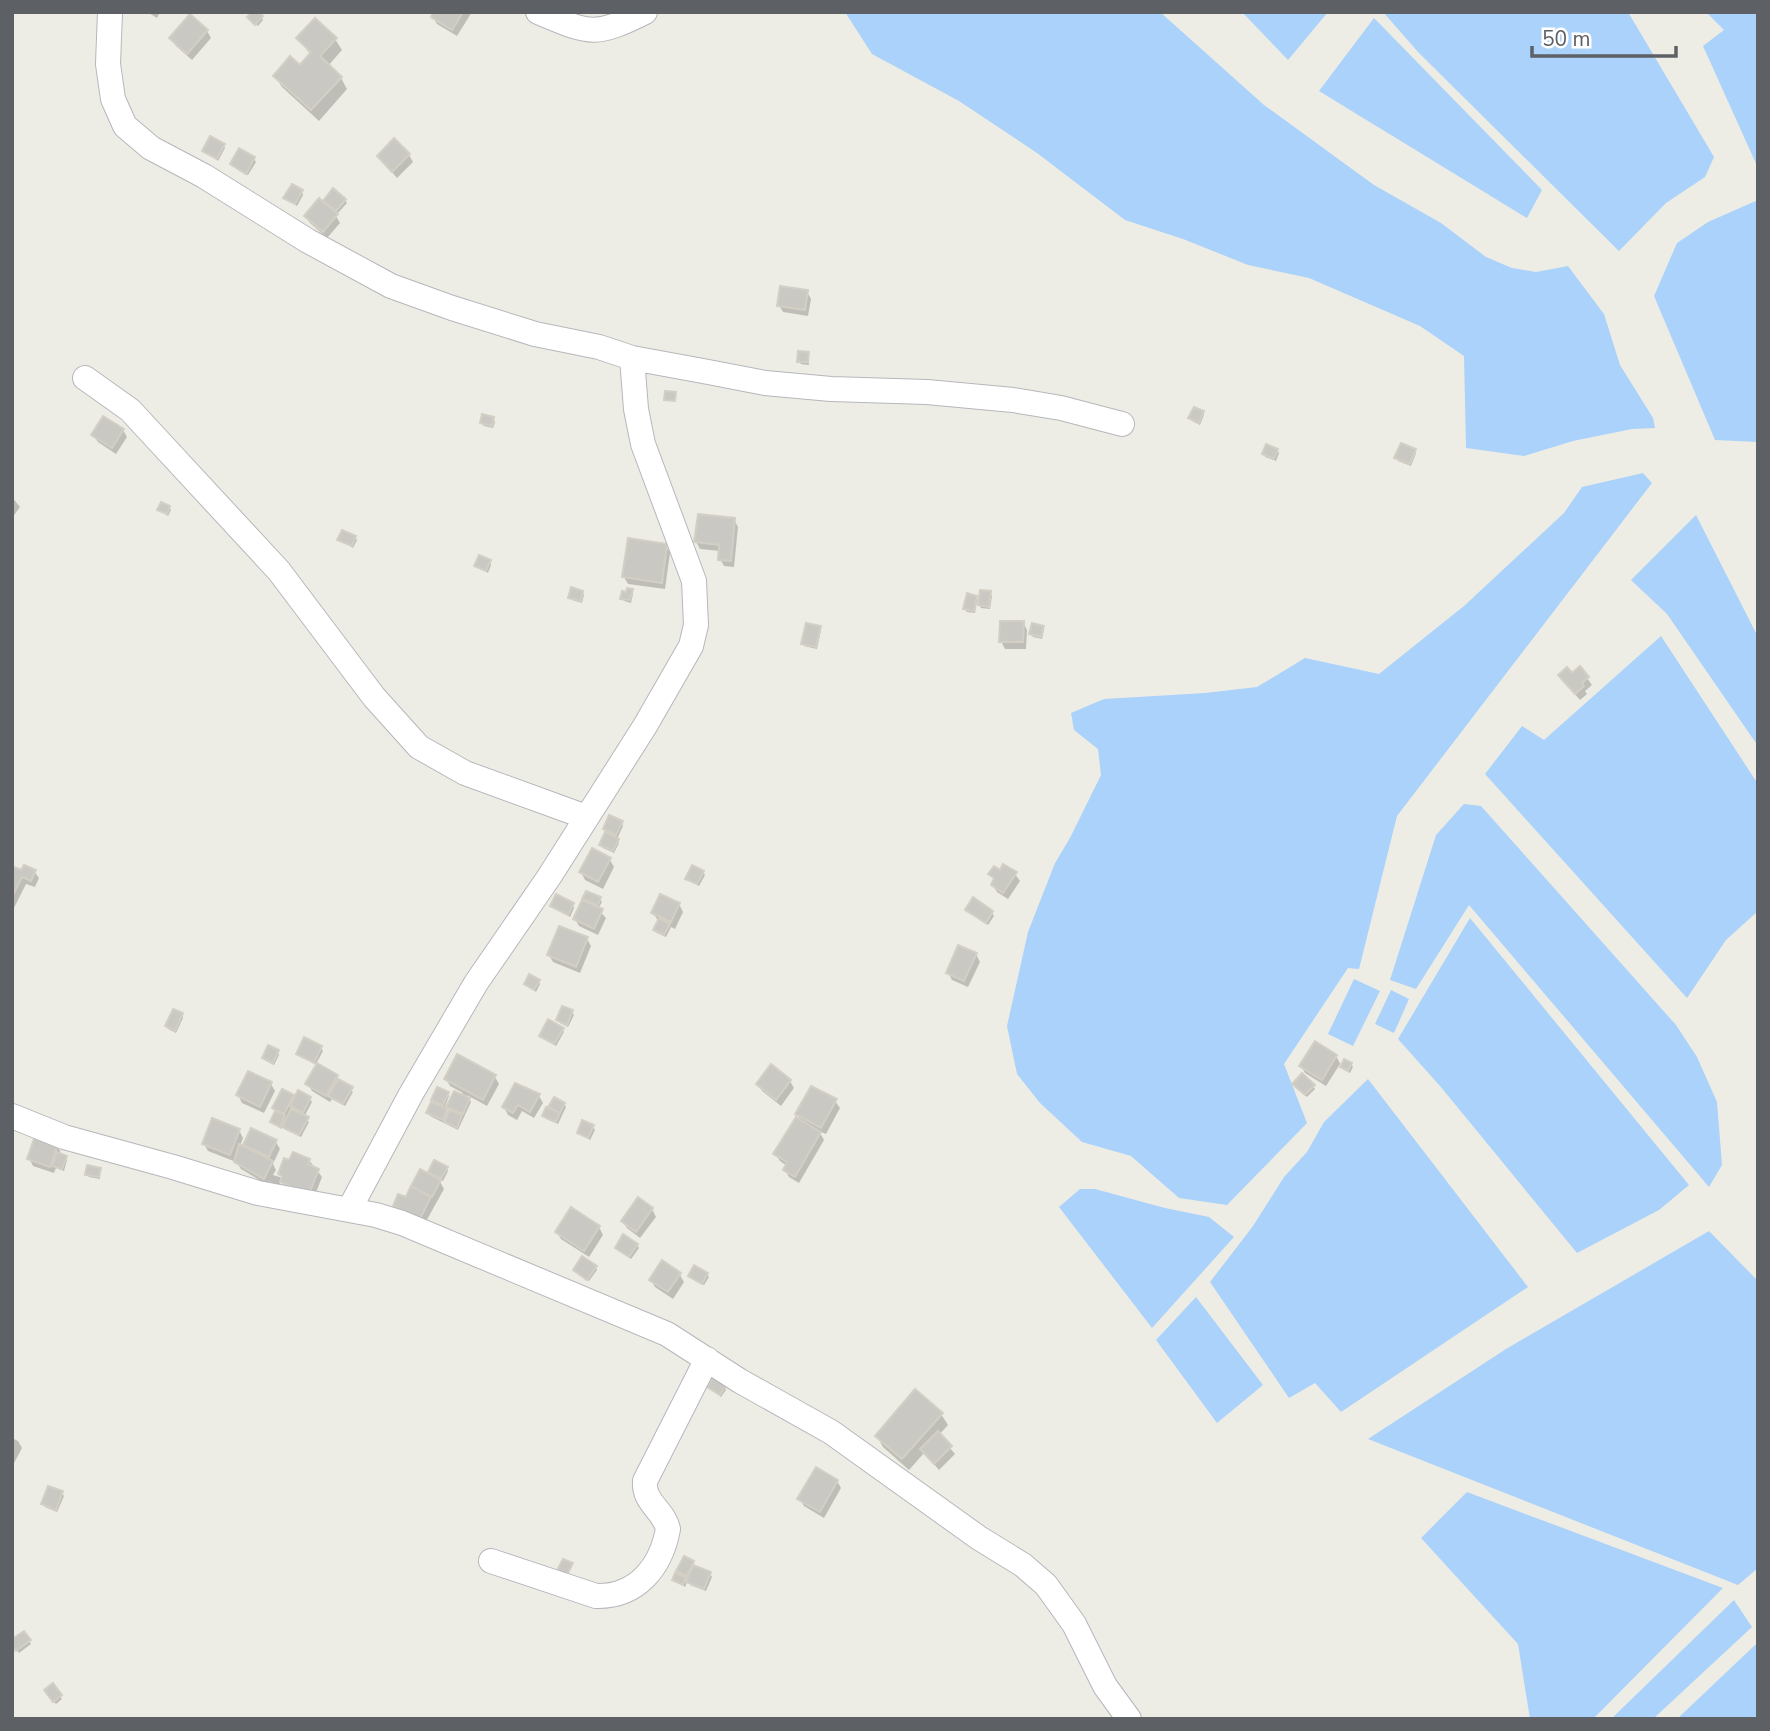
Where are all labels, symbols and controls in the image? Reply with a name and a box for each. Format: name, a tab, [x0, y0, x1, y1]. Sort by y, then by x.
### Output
scale bar	[1532, 14, 1676, 58]
text: 50 m	[1542, 25, 1591, 53]

